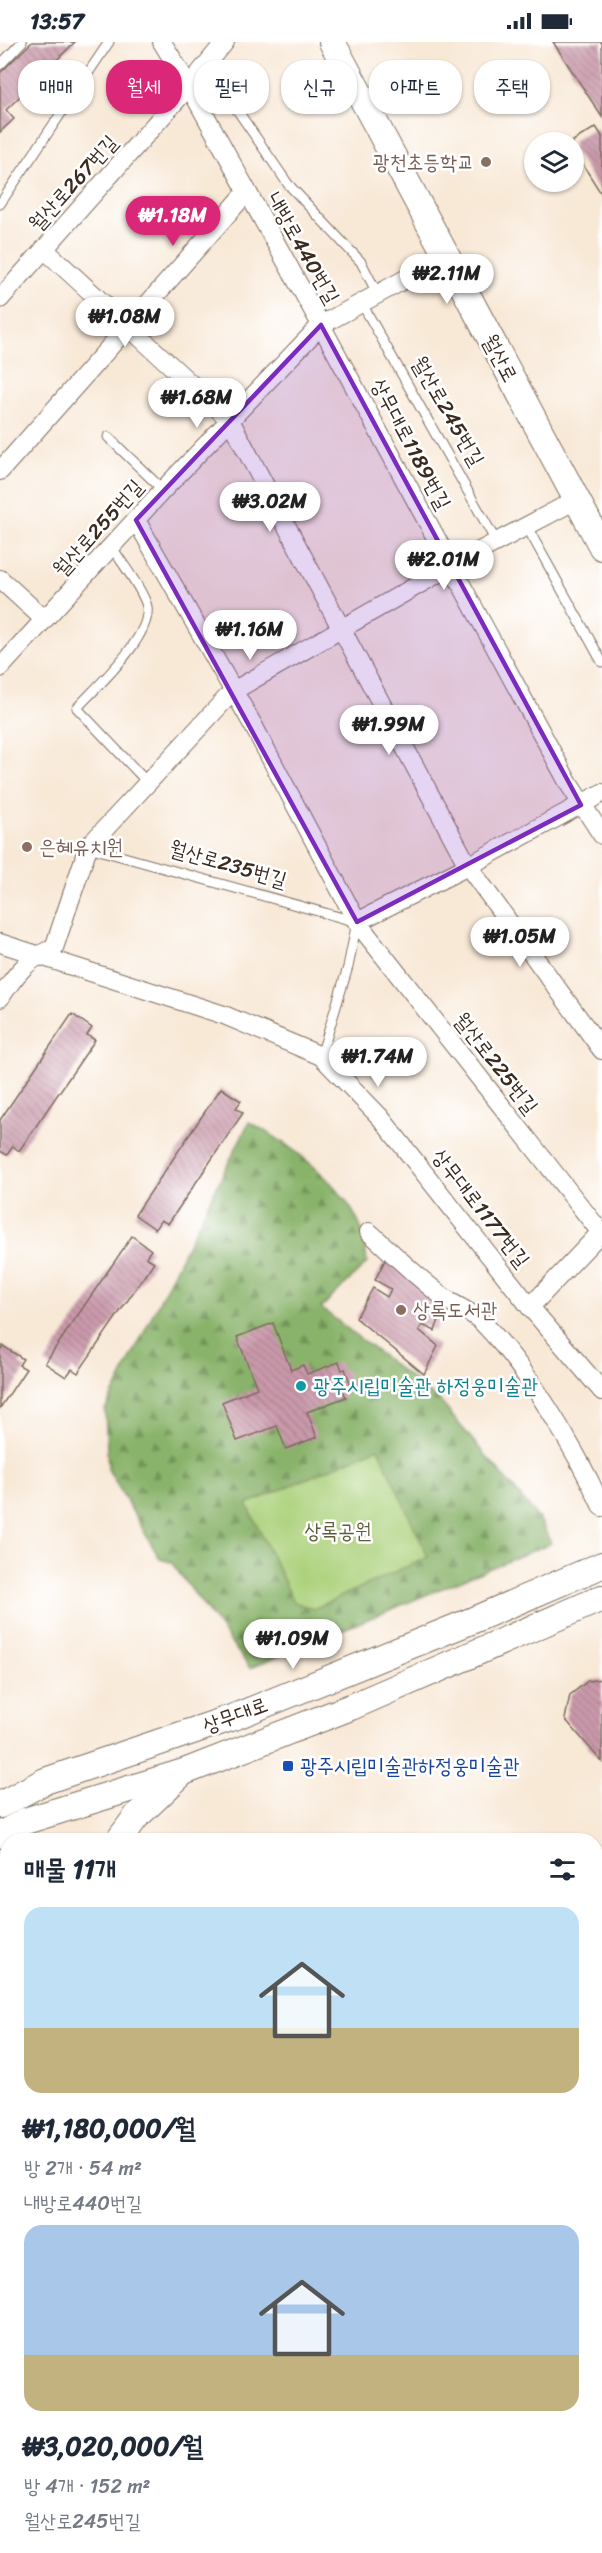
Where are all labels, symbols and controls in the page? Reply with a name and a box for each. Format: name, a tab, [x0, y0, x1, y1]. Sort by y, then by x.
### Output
text: 13:57	[30, 2, 84, 41]
chip: 매매	[18, 60, 94, 114]
chip: 월세	[106, 60, 182, 114]
chip: 필터	[194, 60, 269, 114]
chip: 신규	[281, 60, 357, 114]
chip: 아파트	[369, 60, 462, 114]
chip: 주택	[474, 60, 550, 114]
street label: 월산로267번길	[19, 125, 128, 240]
map controls	[524, 132, 584, 192]
button: layers	[524, 132, 584, 192]
place label: 광천초등학교	[373, 143, 474, 181]
marker: 광천초등학교	[479, 155, 493, 169]
street label: 내방로440번길	[256, 185, 351, 311]
pin: ₩1.18M	[124, 196, 222, 247]
text: ₩1.18M	[140, 198, 207, 233]
pin: ₩2.11M	[398, 254, 496, 305]
text: ₩2.11M	[414, 256, 480, 291]
pin: ₩1.08M	[76, 297, 174, 348]
text: ₩1.08M	[89, 299, 161, 334]
street label: 월산로	[471, 327, 529, 389]
street label: 월산로245번길	[401, 348, 495, 474]
street label: 상무대로1189번길	[360, 371, 462, 517]
pin: ₩1.68M	[148, 378, 246, 429]
text: ₩1.68M	[162, 380, 232, 415]
street label: 월산로255번길	[43, 470, 153, 586]
pin: ₩3.02M	[221, 482, 319, 533]
text: ₩3.02M	[234, 484, 306, 519]
pin: ₩2.01M	[395, 540, 493, 591]
text: ₩2.01M	[409, 542, 479, 577]
pin: ₩1.16M	[201, 610, 299, 661]
text: ₩1.16M	[217, 612, 283, 647]
pin: ₩1.99M	[340, 705, 438, 756]
text: ₩1.99M	[354, 707, 424, 742]
place label: 은혜유치원	[39, 828, 124, 866]
street label: 월산로235번길	[165, 829, 291, 899]
marker: 은혜유치원	[20, 840, 34, 854]
pin: ₩1.05M	[471, 917, 569, 968]
text: ₩1.05M	[484, 919, 556, 954]
street label: 월산로225번길	[444, 1003, 548, 1123]
pin: ₩1.74M	[329, 1037, 427, 1088]
text: ₩1.74M	[343, 1039, 413, 1074]
street label: 상무대로1177번길	[422, 1140, 540, 1276]
place label: 상록도서관	[413, 1291, 498, 1329]
marker: 상록도서관	[394, 1303, 408, 1317]
place label: 광주시립미술관 하정웅미술관	[313, 1367, 538, 1405]
marker: 광주시립미술관 하정웅미술관	[294, 1379, 308, 1393]
park label: 상록공원	[304, 1512, 372, 1550]
pin: ₩1.09M	[244, 1619, 342, 1670]
text: ₩1.09M	[257, 1621, 329, 1656]
street label: 상무대로	[197, 1686, 273, 1744]
place label: 광주시립미술관하정웅미술관	[300, 1747, 520, 1785]
marker: 광주시립미술관하정웅미술관	[281, 1759, 295, 1773]
text: 매물 11개	[24, 1846, 116, 1892]
icon: filters	[546, 1853, 579, 1886]
icon: home	[248, 1946, 356, 2054]
text: ₩1,180,000/월	[24, 2105, 196, 2151]
text: 방 2개 · 54 m²	[24, 2151, 142, 2186]
text: 내방로440번길	[24, 2186, 142, 2221]
icon: home	[248, 2264, 356, 2372]
text: ₩3,020,000/월	[24, 2423, 203, 2469]
text: 방 4개 · 152 m²	[24, 2469, 150, 2504]
text: 월산로245번길	[24, 2504, 141, 2539]

